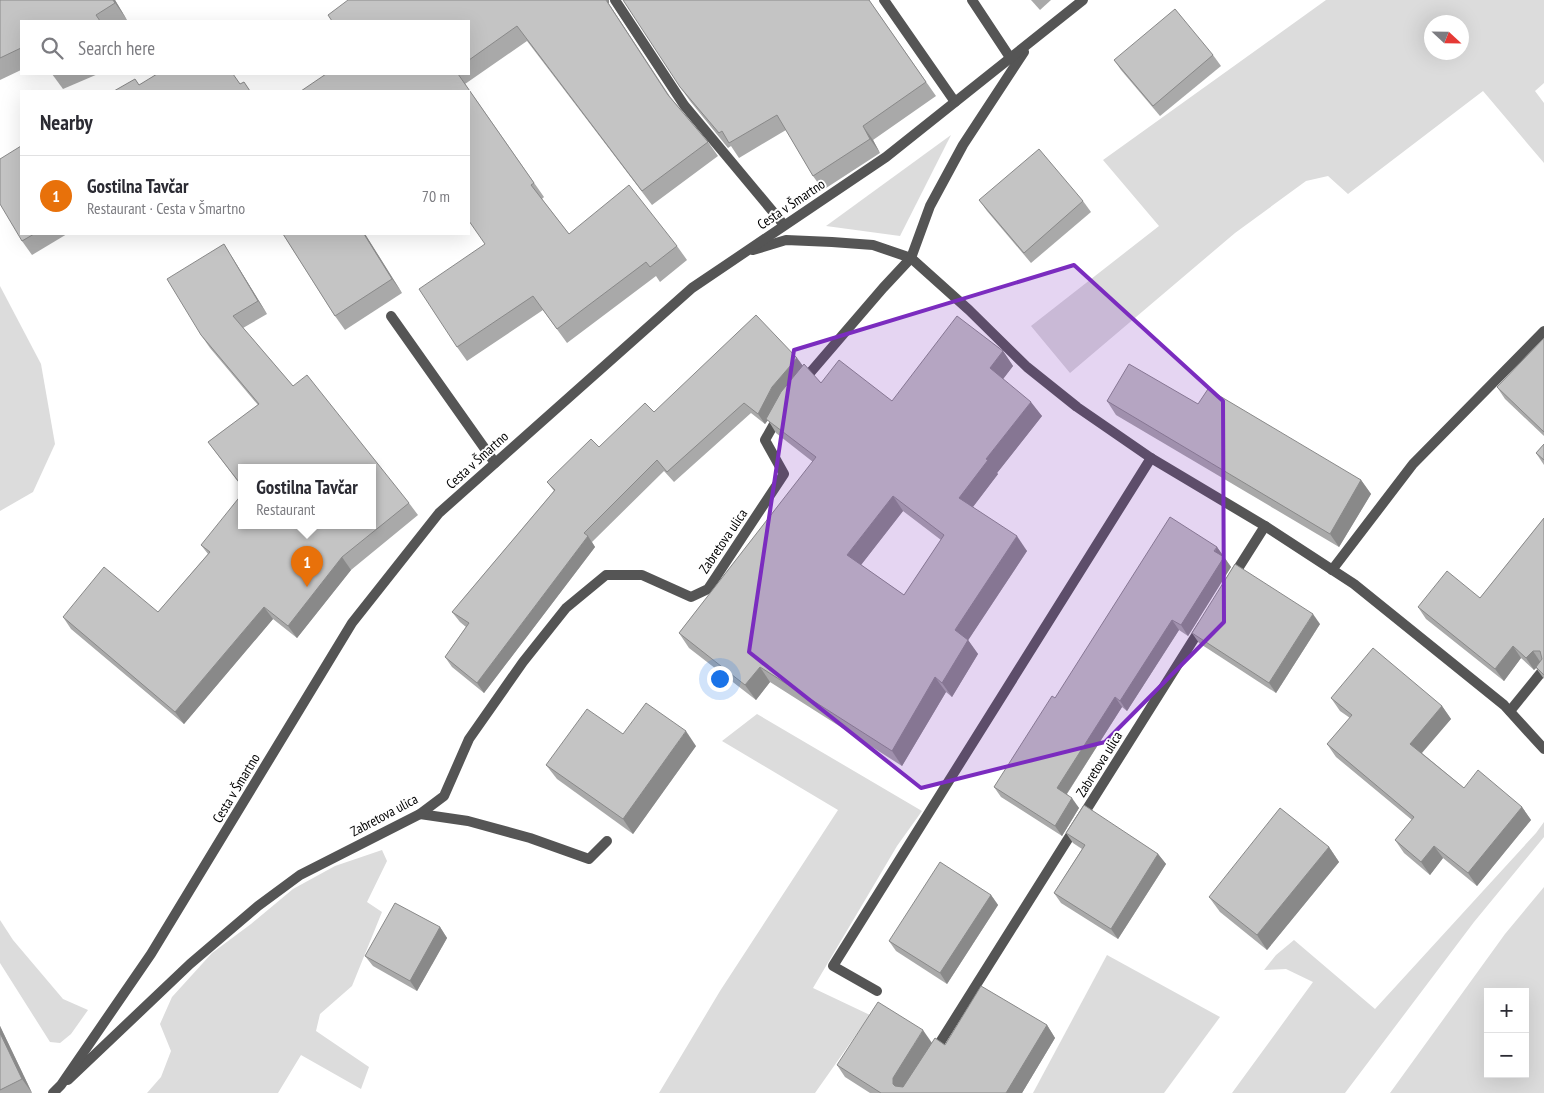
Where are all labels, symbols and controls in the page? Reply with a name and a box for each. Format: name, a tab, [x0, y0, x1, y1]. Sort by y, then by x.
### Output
north arrow	[1424, 15, 1469, 60]
search box	[20, 20, 470, 75]
icon: search	[38, 34, 66, 62]
text: Search here	[78, 36, 155, 60]
text: Nearby	[40, 109, 93, 136]
text: Gostilna Tavčar	[87, 174, 189, 198]
street label: Cesta v Šmartno	[754, 175, 828, 233]
text: 1	[52, 186, 60, 206]
text: 70 m	[422, 186, 450, 206]
text: Restaurant · Cesta v Šmartno	[87, 198, 245, 218]
street label: Cesta v Šmartno	[442, 427, 512, 493]
popup	[238, 464, 376, 529]
text: Gostilna Tavčar	[256, 475, 358, 499]
text: Restaurant	[256, 499, 315, 519]
street label: Zabretova ulica	[695, 505, 751, 577]
pin: 1	[291, 546, 323, 587]
your location	[707, 666, 733, 692]
street label: Zabretova ulica	[1072, 728, 1126, 800]
street label: Cesta v Šmartno	[208, 750, 264, 826]
street label: Zabretova ulica	[347, 790, 421, 840]
map controls	[1484, 988, 1529, 1078]
button: +	[1484, 988, 1529, 1033]
button: −	[1484, 1033, 1529, 1078]

